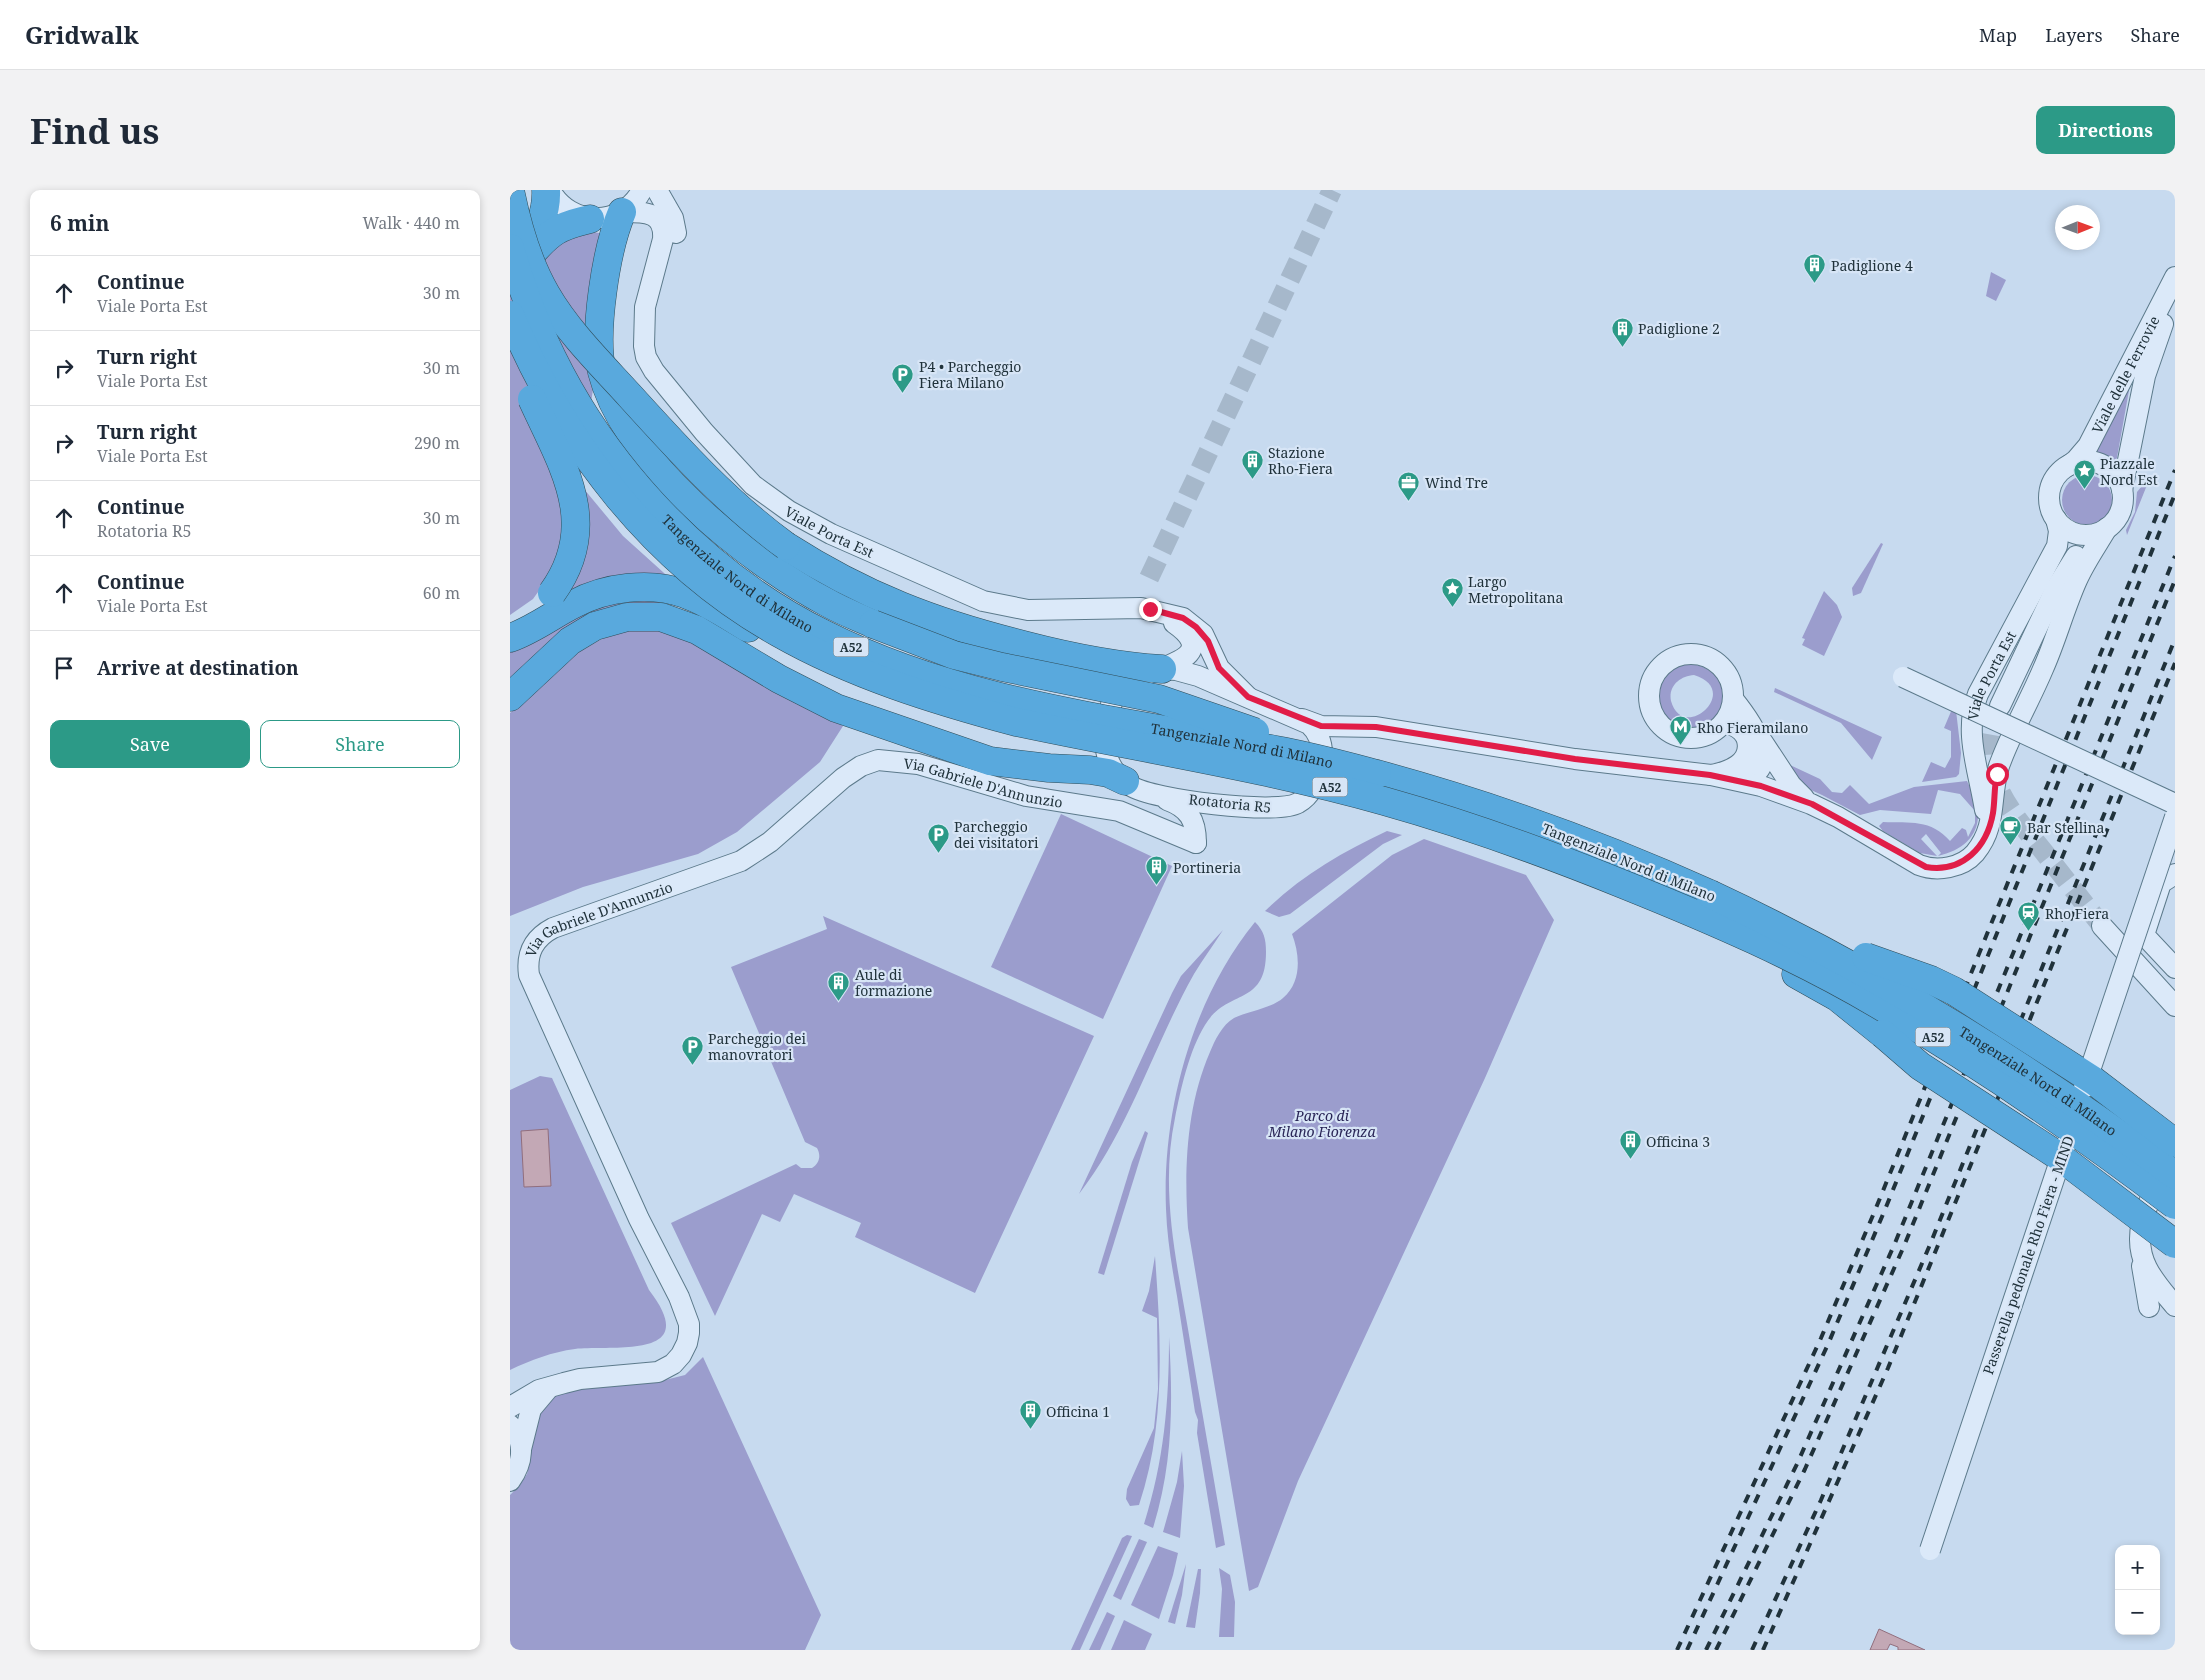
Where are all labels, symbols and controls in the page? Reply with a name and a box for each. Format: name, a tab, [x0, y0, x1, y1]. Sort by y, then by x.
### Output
text: Gridwalk	[25, 18, 139, 51]
text: Map	[1979, 23, 2017, 47]
text: Layers	[2045, 23, 2103, 47]
text: Share	[2131, 23, 2180, 47]
button: Directions	[2036, 106, 2175, 154]
text: Find us	[30, 107, 159, 154]
north arrow	[2055, 205, 2100, 250]
text: 6 min	[50, 209, 109, 237]
text: Walk · 440 m	[363, 212, 460, 234]
building icon: Padiglione 4	[1803, 253, 1827, 284]
place label: Padiglione 4	[1831, 256, 1913, 275]
text: Continue	[97, 269, 185, 295]
icon: ahead	[50, 279, 78, 307]
text: 30 m	[423, 282, 460, 304]
text: Viale Porta Est	[97, 295, 208, 317]
street label: Viale delle Ferrovie	[2087, 312, 2163, 436]
building icon: Padiglione 2	[1610, 316, 1634, 347]
place label: Padiglione 2	[1638, 319, 1720, 338]
text: Turn right	[97, 344, 197, 370]
icon: right	[50, 354, 78, 382]
text: 30 m	[423, 357, 460, 379]
place label: P4 • Parcheggio Fiera Milano	[919, 357, 1021, 392]
parking icon: P4 • Parcheggio Fiera Milano	[891, 362, 915, 393]
text: Viale Porta Est	[97, 370, 208, 392]
text: Turn right	[97, 419, 197, 445]
icon: right	[50, 429, 78, 457]
text: 290 m	[414, 432, 460, 454]
place label: Stazione Rho-Fiera	[1268, 443, 1333, 478]
text: Viale Porta Est	[97, 445, 208, 467]
building icon: Stazione Rho-Fiera	[1240, 448, 1264, 479]
place label: Piazzale Nord Est	[2100, 454, 2158, 489]
place icon: Piazzale Nord Est	[2072, 459, 2096, 490]
office icon: Wind Tre	[1397, 470, 1421, 501]
place label: Wind Tre	[1425, 473, 1488, 492]
text: Continue	[97, 494, 185, 520]
street label: Viale Porta Est	[782, 501, 877, 561]
icon: ahead	[50, 504, 78, 532]
text: 30 m	[423, 507, 460, 529]
street label: Tangenziale Nord di Milano	[658, 510, 817, 636]
text: Rotatoria R5	[97, 520, 192, 542]
text: Continue	[97, 569, 185, 595]
place label: Largo Metropolitana	[1468, 572, 1564, 607]
place icon: Largo Metropolitana	[1440, 577, 1464, 608]
icon: ahead	[50, 579, 78, 607]
text: 60 m	[423, 582, 460, 604]
text: Viale Porta Est	[97, 595, 208, 617]
route end	[1139, 598, 1162, 621]
street label: Viale Porta Est	[1963, 627, 2020, 721]
road number: A52	[834, 638, 868, 657]
icon: arrive	[50, 654, 78, 682]
text: Arrive at destination	[97, 655, 299, 681]
metro station icon: Rho Fieramilano	[1669, 715, 1693, 746]
street label: Tangenziale Nord di Milano	[1149, 718, 1335, 772]
place label: Rho Fieramilano	[1697, 718, 1808, 737]
button: Save	[50, 720, 250, 768]
button: Share	[260, 720, 460, 768]
street label: Via Gabriele D'Annunzio	[903, 753, 1064, 811]
route start	[1986, 763, 2009, 786]
road number: A52	[1312, 778, 1348, 796]
street label: Rotatoria R5	[1188, 789, 1272, 817]
cafe icon: Bar Stellina	[1999, 815, 2023, 846]
place label: Parcheggio dei visitatori	[954, 817, 1039, 852]
street label: Tangenziale Nord di Milano	[1540, 818, 1718, 906]
place label: Bar Stellina	[2027, 818, 2104, 837]
parking icon: Parcheggio dei visitatori	[926, 822, 950, 853]
building icon: Portineria	[1145, 855, 1169, 886]
place label: Portineria	[1173, 858, 1241, 877]
street label: Via Gabriele D'Annunzio	[520, 877, 675, 959]
station icon: Rho Fiera	[2017, 901, 2041, 932]
place label: Rho Fiera	[2045, 904, 2109, 923]
place label: Aule di formazione	[855, 965, 932, 1000]
building icon: Aule di formazione	[827, 970, 851, 1001]
street label: Tangenziale Nord di Milano	[1956, 1021, 2121, 1139]
road number: A52	[1916, 1028, 1950, 1046]
place label: Parcheggio dei manovratori	[708, 1029, 807, 1064]
parking icon: Parcheggio dei manovratori	[680, 1034, 704, 1065]
park label: Parco di Milano Fiorenza	[1267, 1106, 1376, 1141]
building icon: Officina 3	[1618, 1129, 1642, 1160]
place label: Officina 3	[1646, 1132, 1710, 1151]
street label: Passerella pedonale Rho Fiera - MIND	[1978, 1133, 2078, 1377]
building icon: Officina 1	[1018, 1399, 1042, 1430]
place label: Officina 1	[1046, 1402, 1110, 1421]
map controls	[2115, 1545, 2160, 1635]
button: +	[2115, 1545, 2160, 1590]
button: −	[2115, 1590, 2160, 1635]

